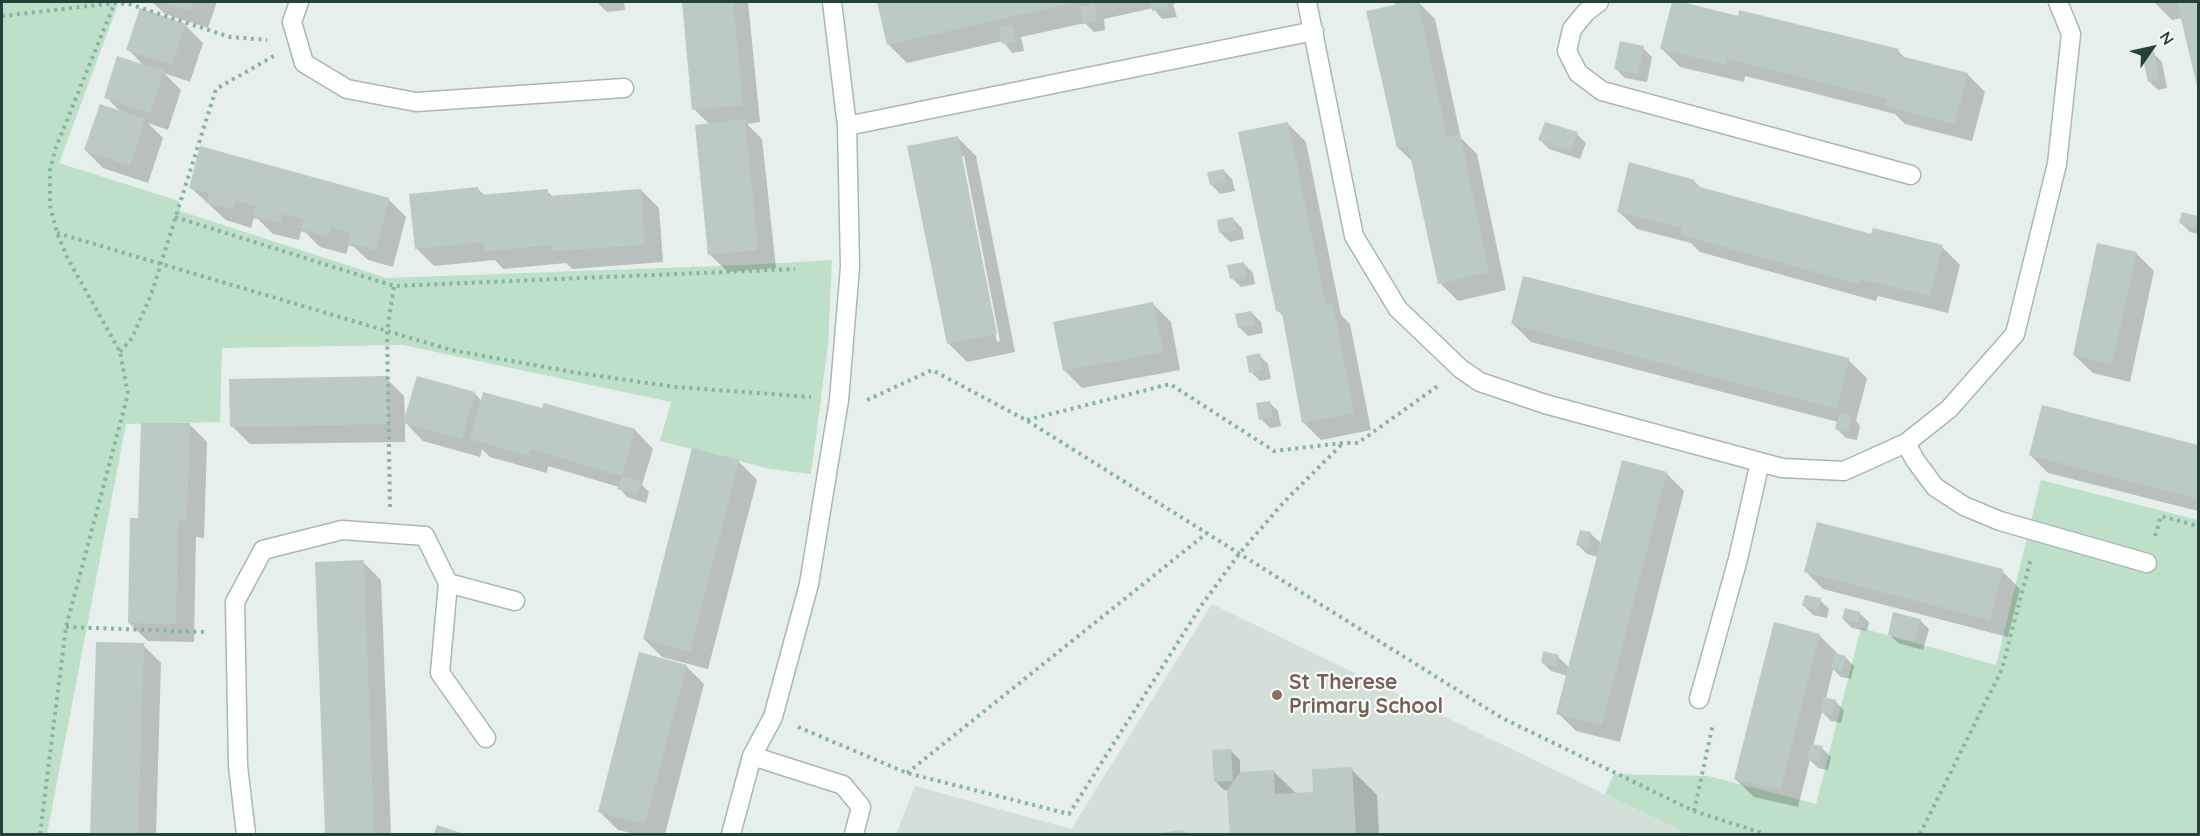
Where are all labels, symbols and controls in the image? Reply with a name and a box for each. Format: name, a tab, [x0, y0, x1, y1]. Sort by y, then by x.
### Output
north arrow	[2122, 18, 2182, 78]
text: N	[2155, 27, 2178, 48]
place label: St Therese Primary School	[1289, 670, 1443, 720]
marker: St Therese Primary School	[1270, 688, 1284, 702]

